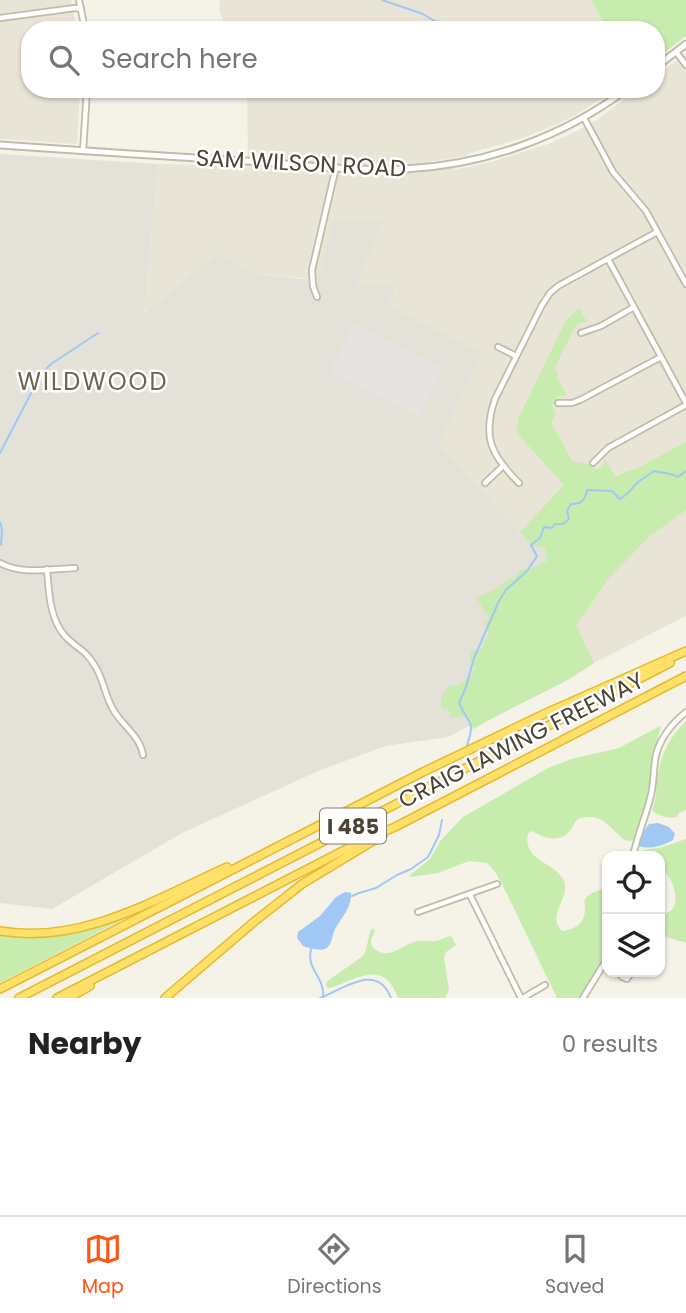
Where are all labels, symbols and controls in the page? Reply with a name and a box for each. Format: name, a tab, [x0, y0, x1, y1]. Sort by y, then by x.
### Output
search box	[21, 21, 665, 98]
icon: search	[45, 41, 83, 79]
text: Search here	[101, 41, 258, 77]
street label: SAM WILSON ROAD	[195, 142, 407, 184]
district label: WILDWOOD	[18, 365, 168, 398]
street label: CRAIG LAWING FREEWAY	[393, 664, 649, 816]
road number: I 485	[320, 808, 386, 844]
map controls	[602, 851, 665, 977]
button: locate	[602, 851, 665, 914]
button: layers	[602, 914, 665, 977]
text: Nearby	[28, 1022, 142, 1065]
text: 0 results	[562, 1028, 658, 1060]
tab: Map	[82, 1230, 124, 1301]
tab: Directions	[287, 1230, 382, 1301]
tab: Saved	[545, 1230, 604, 1301]

